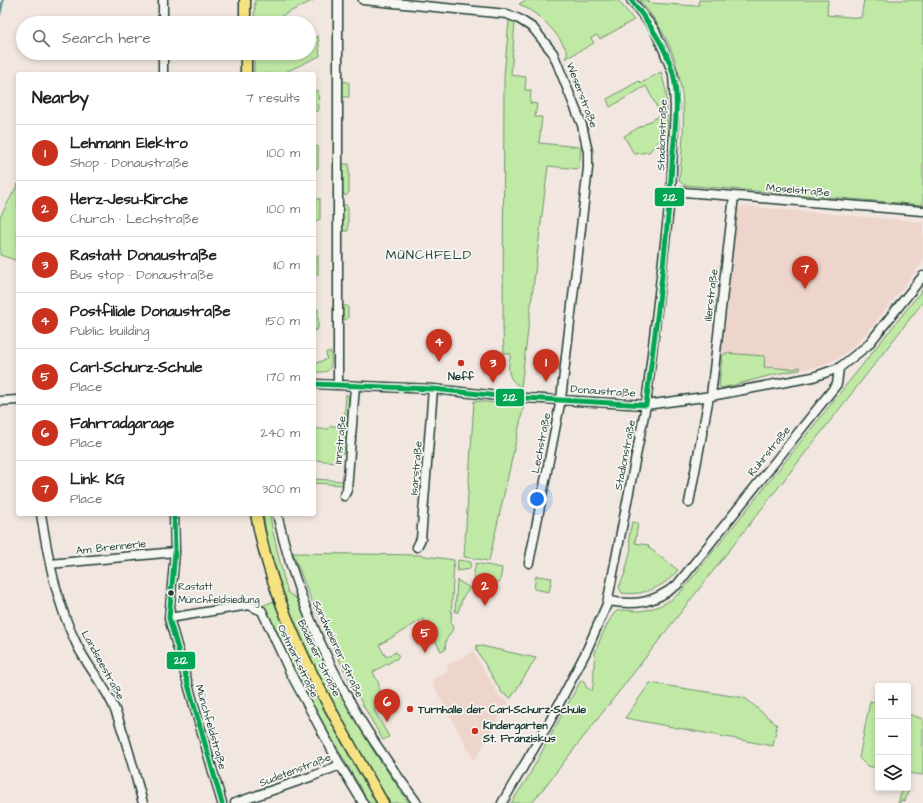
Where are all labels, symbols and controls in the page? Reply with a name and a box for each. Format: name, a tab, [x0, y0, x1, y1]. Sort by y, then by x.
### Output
search box	[16, 16, 316, 60]
icon: search	[30, 27, 52, 49]
text: Search here	[62, 28, 151, 49]
street label: Weserstraße	[563, 60, 601, 130]
text: Nearby	[32, 86, 89, 110]
text: 7 results	[246, 89, 300, 107]
street label: Stadionstraße	[653, 99, 671, 171]
text: Lehmann Elektro	[70, 133, 188, 154]
text: 1	[44, 144, 46, 162]
text: 100 m	[267, 144, 300, 162]
text: Shop · Donaustraße	[70, 154, 189, 172]
street label: Moselstraße	[766, 180, 831, 200]
line badge: 212	[654, 187, 685, 207]
text: Herz-Jesu-Kirche	[70, 189, 188, 210]
text: 212	[662, 190, 678, 205]
text: 2	[41, 200, 49, 218]
text: 100 m	[267, 200, 300, 218]
text: Church · Lechstraße	[70, 210, 199, 228]
text: Rastatt Donaustraße	[70, 245, 217, 266]
district label: MÜNCHFELD	[386, 246, 472, 264]
text: 3	[42, 256, 48, 274]
text: 110 m	[273, 256, 300, 274]
pin: 7	[792, 256, 818, 289]
text: Bus stop · Donaustraße	[70, 266, 213, 284]
street label: Illerstraße	[700, 268, 722, 322]
text: Postfiliale Donaustraße	[70, 301, 231, 322]
text: 4	[41, 312, 49, 330]
text: 150 m	[266, 312, 300, 330]
text: Public building	[70, 322, 149, 340]
pin: 4	[426, 329, 452, 362]
pin: 1	[533, 349, 559, 382]
pin: 3	[480, 350, 506, 383]
text: Carl-Schurz-Schule	[70, 357, 203, 378]
marker: Neff	[456, 358, 466, 368]
text: 5	[40, 368, 50, 386]
text: 170 m	[267, 368, 300, 386]
place label: Neff	[448, 369, 474, 384]
text: Place	[70, 378, 102, 396]
street label: Donaustraße	[570, 381, 636, 401]
line badge: 212	[495, 388, 525, 407]
text: 212	[502, 390, 518, 405]
street label: Lechstraße	[528, 411, 554, 475]
text: Fahrradgarage	[70, 413, 174, 434]
street label: Innstraße	[330, 415, 350, 465]
street label: Stadionstraße	[611, 418, 639, 492]
street label: Ruhrstraße	[744, 423, 794, 479]
text: 6	[41, 424, 49, 442]
text: 240 m	[260, 424, 300, 442]
text: Place	[70, 434, 102, 452]
street label: Isarstraße	[406, 440, 426, 496]
text: Link KG	[70, 469, 125, 490]
text: 7	[41, 480, 49, 498]
text: 300 m	[262, 480, 300, 498]
your location	[527, 489, 547, 509]
text: Place	[70, 490, 102, 508]
street label: Am Brennerle	[75, 536, 147, 558]
pin: 2	[472, 573, 498, 606]
place label: Rastatt Münchfeldsiedlung	[178, 580, 260, 608]
marker: Rastatt Münchfeldsiedlung	[166, 588, 176, 598]
street label: Sandweierer Straße	[309, 598, 367, 700]
street label: Badener Straße	[294, 617, 344, 699]
pin: 5	[412, 620, 438, 653]
street label: Ostmarkstraße	[274, 622, 322, 700]
street label: Landseestraße	[78, 628, 128, 702]
line badge: 212	[166, 651, 196, 670]
text: 212	[173, 653, 189, 668]
street label: Münchfeldstraße	[192, 683, 230, 771]
map controls	[875, 683, 911, 791]
button: +	[875, 683, 911, 719]
pin: 6	[374, 689, 400, 722]
place label: Turnhalle der Carl-Schurz-Schule	[417, 702, 586, 717]
marker: Turnhalle der Carl-Schurz-Schule	[405, 704, 415, 714]
place label: Kindergarten St. Franziskus	[482, 718, 556, 746]
button: −	[875, 719, 911, 755]
marker: Kindergarten St. Franziskus	[470, 726, 480, 736]
street label: Sudetenstraße	[257, 749, 333, 791]
button: layers	[875, 755, 911, 791]

